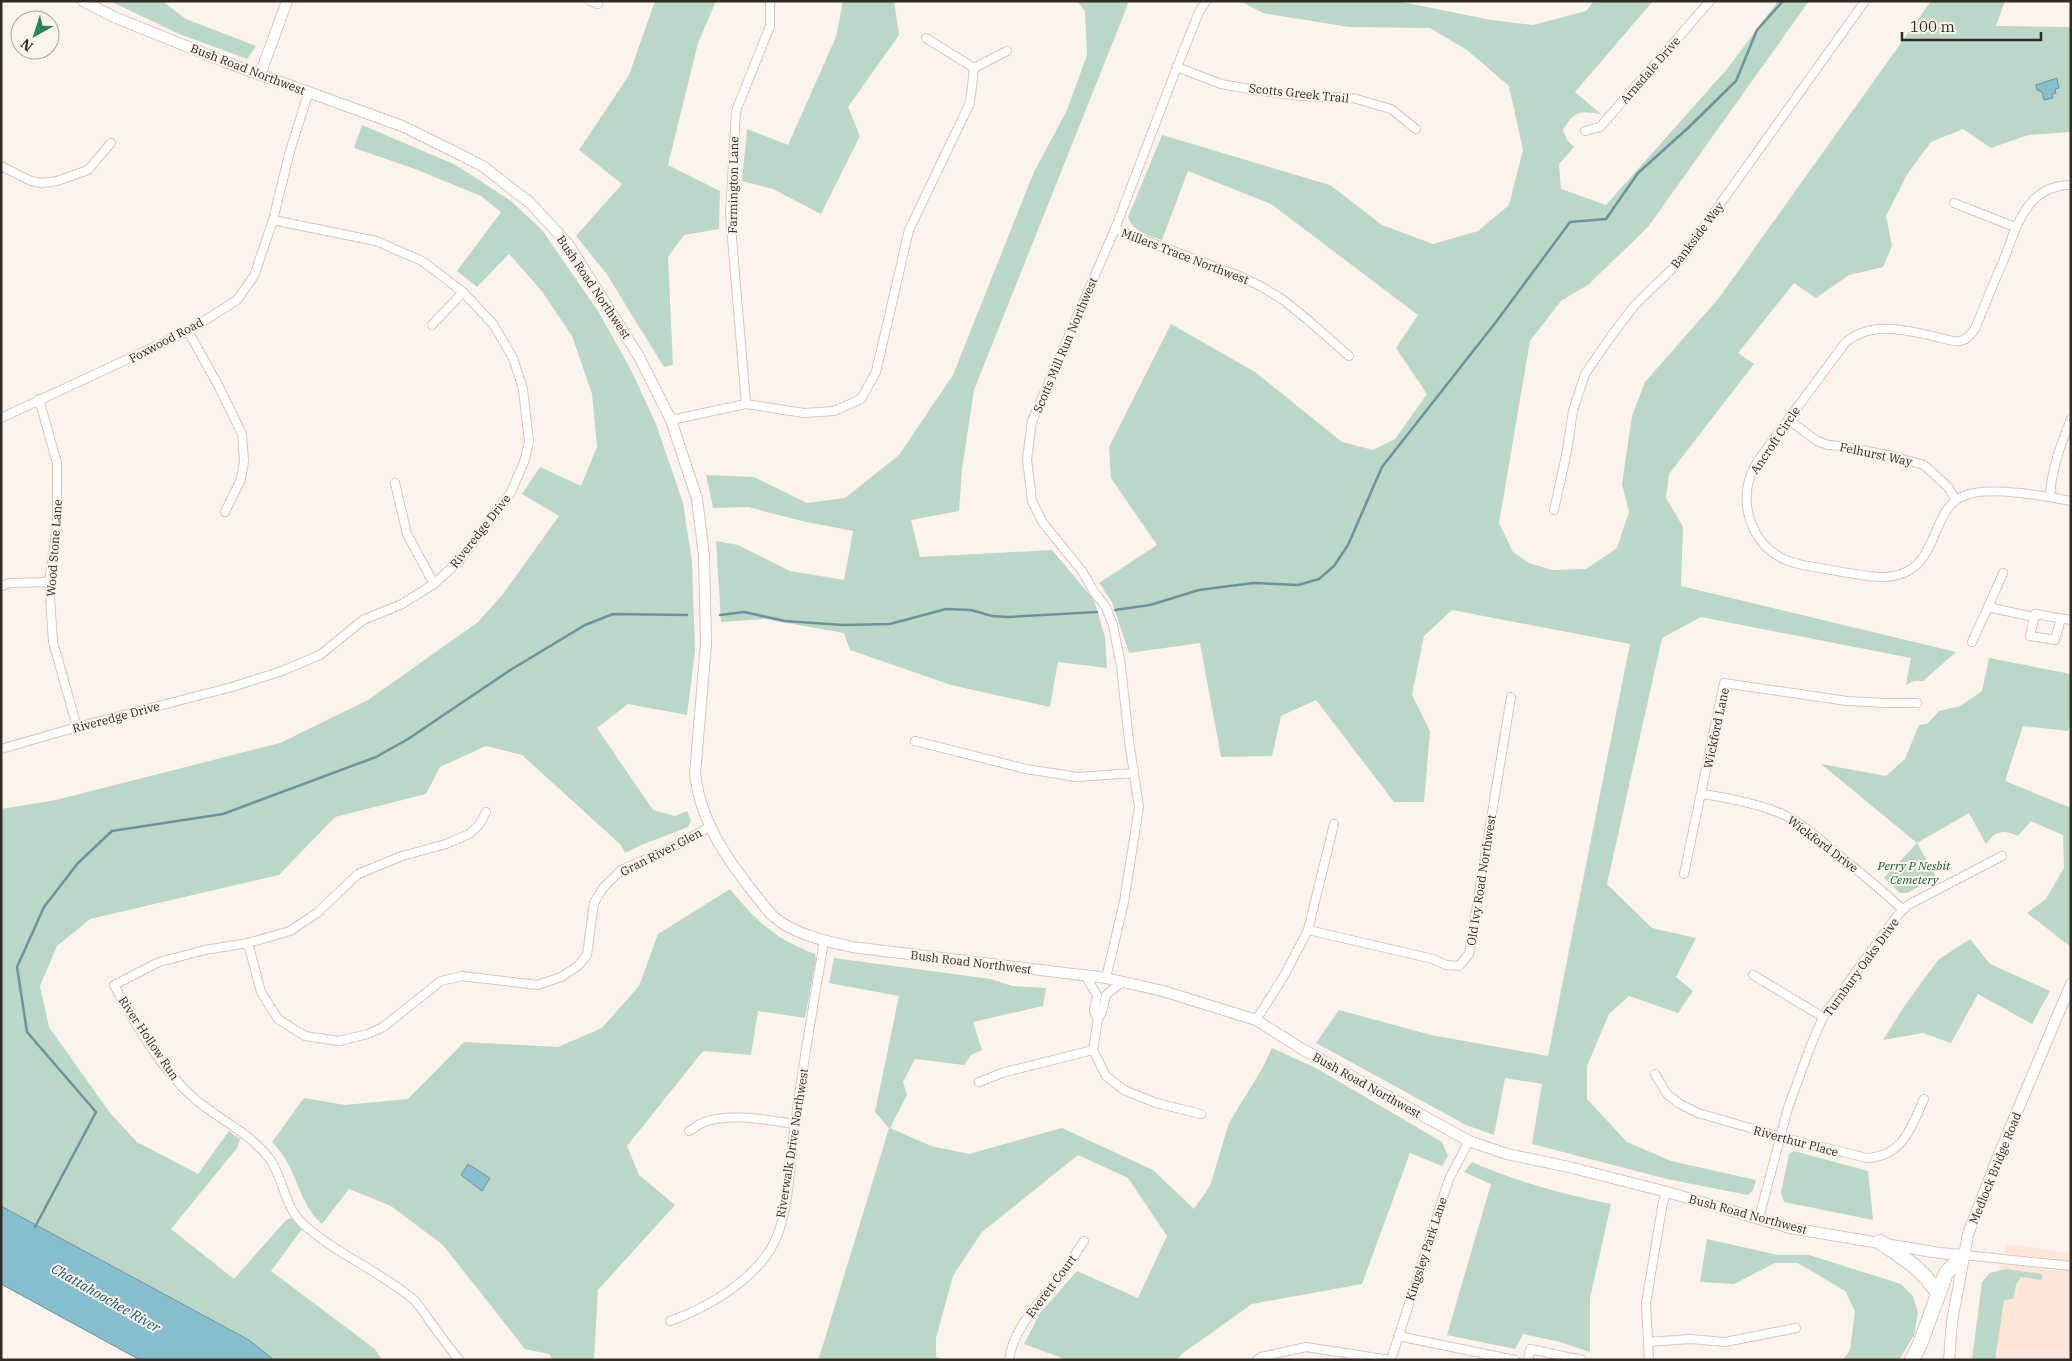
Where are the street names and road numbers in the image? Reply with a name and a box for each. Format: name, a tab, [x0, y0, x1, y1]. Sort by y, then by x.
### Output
street label: Arnsdale Drive	[1617, 33, 1683, 107]
street label: Bush Road Northwest	[189, 40, 307, 98]
street label: Scotts Greek Trail	[1248, 80, 1350, 106]
street label: Farmington Lane	[725, 136, 741, 234]
street label: Bankside Way	[1667, 198, 1727, 271]
street label: Millers Trace Northwest	[1119, 225, 1251, 287]
street label: Bush Road Northwest	[554, 232, 634, 342]
street label: Scotts Mill Run Northwest	[1030, 275, 1100, 415]
street label: Foxwood Road	[126, 314, 206, 366]
street label: Ancroft Circle	[1747, 403, 1803, 477]
street label: Felhurst Way	[1838, 439, 1914, 469]
street label: Riveredge Drive	[446, 491, 514, 571]
street label: Wood Stone Lane	[43, 499, 65, 597]
street label: Wickford Lane	[1700, 686, 1732, 770]
street label: Riveredge Drive	[71, 698, 161, 736]
street label: Wickford Drive	[1785, 812, 1861, 876]
street label: Old Ivy Road Northwest	[1463, 813, 1499, 947]
street label: Gran River Glen	[617, 825, 705, 879]
street label: Turnbury Oaks Drive	[1820, 915, 1902, 1019]
street label: Bush Road Northwest	[910, 947, 1032, 977]
street label: River Hollow Run	[115, 993, 183, 1083]
street label: Bush Road Northwest	[1310, 1049, 1424, 1121]
street label: Riverwalk Drive Northwest	[773, 1067, 811, 1219]
street label: Medlock Bridge Road	[1966, 1110, 2024, 1226]
street label: Riverthur Place	[1752, 1122, 1840, 1160]
street label: Bush Road Northwest	[1687, 1191, 1809, 1237]
street label: Kingsley Park Lane	[1402, 1195, 1450, 1303]
street label: Everett Court	[1023, 1252, 1079, 1320]

